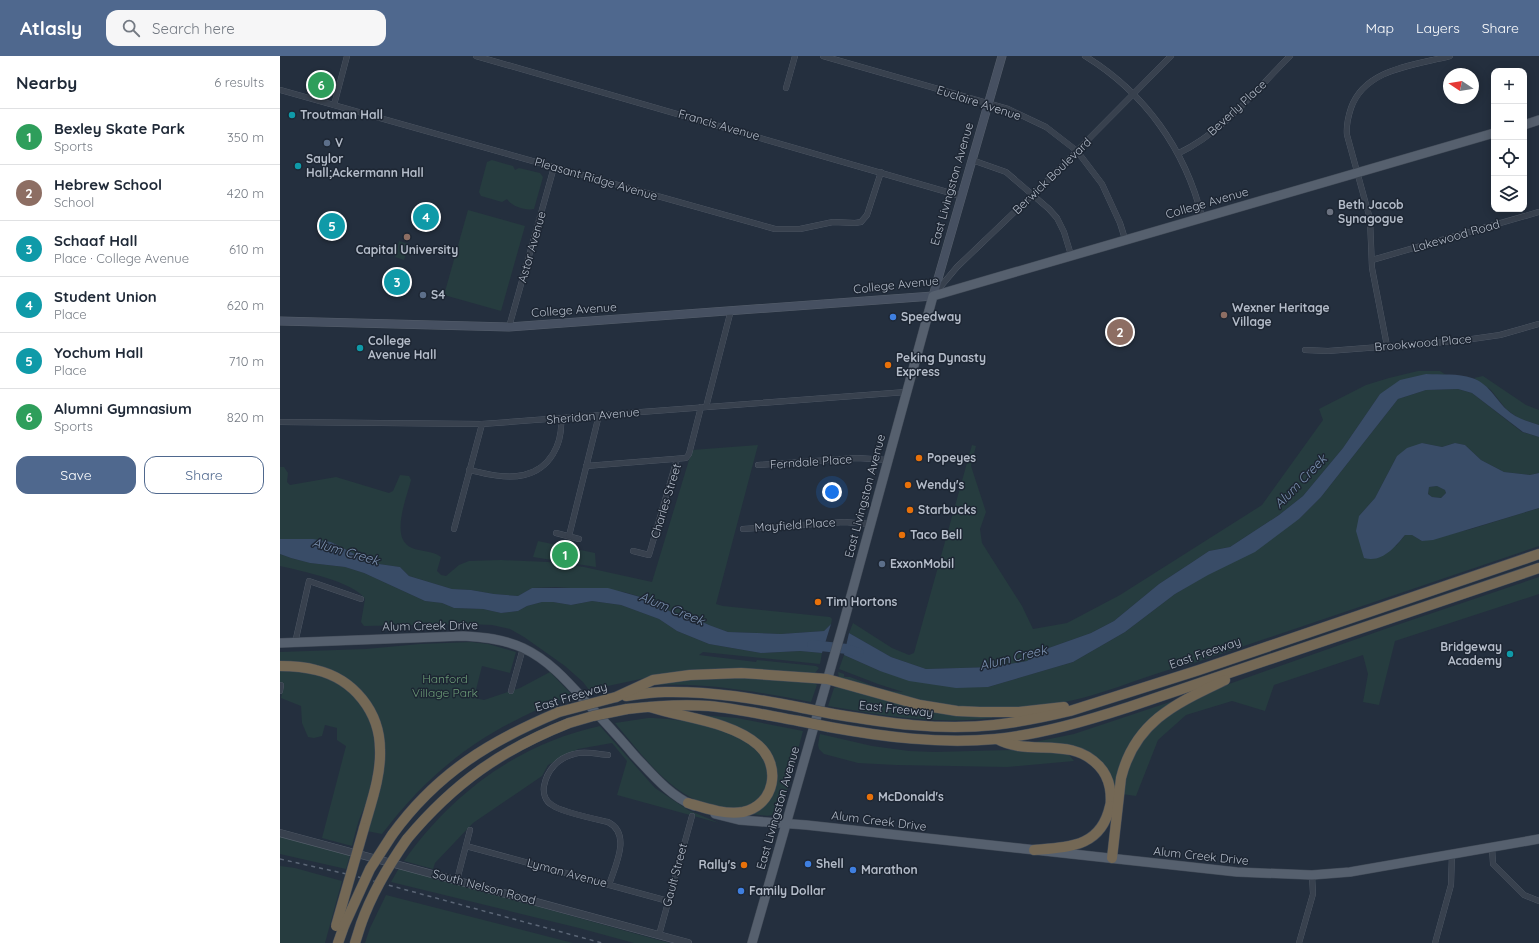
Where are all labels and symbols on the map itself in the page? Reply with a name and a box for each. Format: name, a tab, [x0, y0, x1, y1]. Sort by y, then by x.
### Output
north arrow	[1443, 68, 1479, 104]
pin: 6	[308, 70, 334, 100]
street label: Beverly Place	[1204, 76, 1269, 139]
street label: Euclaire Avenue	[935, 82, 1023, 123]
street label: Francis Avenue	[677, 106, 762, 143]
place label: Troutman Hall	[300, 107, 383, 122]
marker: Troutman Hall	[287, 110, 297, 120]
street label: East Livingston Avenue	[927, 120, 976, 247]
street label: Berwick Boulevard	[1009, 134, 1094, 217]
place label: V	[335, 135, 343, 150]
marker: V	[322, 138, 332, 148]
place label: Saylor Hall;Ackermann Hall	[306, 151, 424, 180]
street label: Pleasant Ridge Avenue	[533, 154, 660, 203]
marker: Saylor Hall;Ackermann Hall	[293, 161, 303, 171]
street label: College Avenue	[1164, 183, 1250, 222]
place label: Beth Jacob Synagogue	[1338, 197, 1404, 226]
pin: 4	[413, 202, 439, 232]
marker: Beth Jacob Synagogue	[1325, 207, 1335, 217]
street label: Astor Avenue	[514, 209, 549, 284]
pin: 5	[319, 211, 345, 241]
street label: Lakewood Road	[1410, 216, 1501, 255]
marker: Capital University	[402, 232, 412, 242]
place label: Capital University	[356, 242, 458, 257]
pin: 3	[384, 267, 410, 297]
street label: College Avenue	[853, 273, 939, 296]
place label: S4	[431, 287, 445, 302]
marker: S4	[418, 290, 428, 300]
street label: College Avenue	[531, 299, 617, 320]
place label: Wexner Heritage Village	[1232, 300, 1330, 329]
place label: Speedway	[901, 309, 961, 324]
marker: Wexner Heritage Village	[1219, 310, 1229, 320]
marker: Speedway	[888, 312, 898, 322]
pin: 2	[1107, 317, 1133, 347]
street label: Brookwood Place	[1374, 331, 1472, 354]
place label: College Avenue Hall	[368, 333, 436, 362]
marker: College Avenue Hall	[355, 343, 365, 353]
place label: Peking Dynasty Express	[896, 350, 986, 379]
marker: Peking Dynasty Express	[883, 360, 893, 370]
street label: Sheridan Avenue	[546, 404, 640, 427]
street label: East Livingston Avenue	[841, 432, 888, 559]
place label: Popeyes	[927, 450, 976, 465]
water label: Alum Creek	[1270, 450, 1330, 511]
street label: Ferndale Place	[769, 451, 853, 472]
marker: Popeyes	[914, 453, 924, 463]
street label: Charles Street	[647, 462, 684, 540]
place label: Wendy's	[916, 477, 964, 492]
marker: Wendy's	[903, 480, 913, 490]
your location	[822, 482, 842, 502]
place label: Starbucks	[918, 502, 976, 517]
marker: Starbucks	[905, 505, 915, 515]
street label: Mayfield Place	[754, 514, 836, 535]
place label: Taco Bell	[910, 527, 962, 542]
marker: Taco Bell	[897, 530, 907, 540]
water label: Alum Creek	[311, 534, 382, 568]
pin: 1	[552, 540, 578, 570]
place label: ExxonMobil	[890, 556, 954, 571]
marker: ExxonMobil	[877, 559, 887, 569]
water label: Alum Creek	[637, 588, 708, 629]
place label: Tim Hortons	[826, 594, 898, 609]
marker: Tim Hortons	[813, 597, 823, 607]
street label: Alum Creek Drive	[382, 617, 478, 634]
street label: East Freeway	[1167, 633, 1243, 672]
place label: Bridgeway Academy	[1440, 639, 1502, 668]
water label: Alum Creek	[978, 641, 1049, 673]
marker: Bridgeway Academy	[1505, 649, 1515, 659]
park label: Hanford Village Park	[412, 671, 478, 700]
street label: East Freeway	[533, 678, 609, 715]
street label: East Freeway	[858, 697, 934, 720]
street label: East Livingston Avenue	[753, 744, 802, 871]
place label: McDonald's	[878, 789, 944, 804]
marker: McDonald's	[865, 792, 875, 802]
street label: Alum Creek Drive	[831, 807, 928, 834]
street label: Gault Street	[659, 841, 690, 908]
street label: Alum Creek Drive	[1153, 843, 1250, 868]
street label: Lyman Avenue	[525, 855, 609, 890]
place label: Shell	[816, 856, 844, 871]
place label: Rally's	[698, 857, 736, 872]
marker: Shell	[803, 859, 813, 869]
marker: Rally's	[739, 860, 749, 870]
place label: Marathon	[861, 862, 918, 877]
marker: Marathon	[848, 865, 858, 875]
street label: South Nelson Road	[431, 866, 537, 907]
place label: Family Dollar	[749, 883, 826, 898]
marker: Family Dollar	[736, 886, 746, 896]

